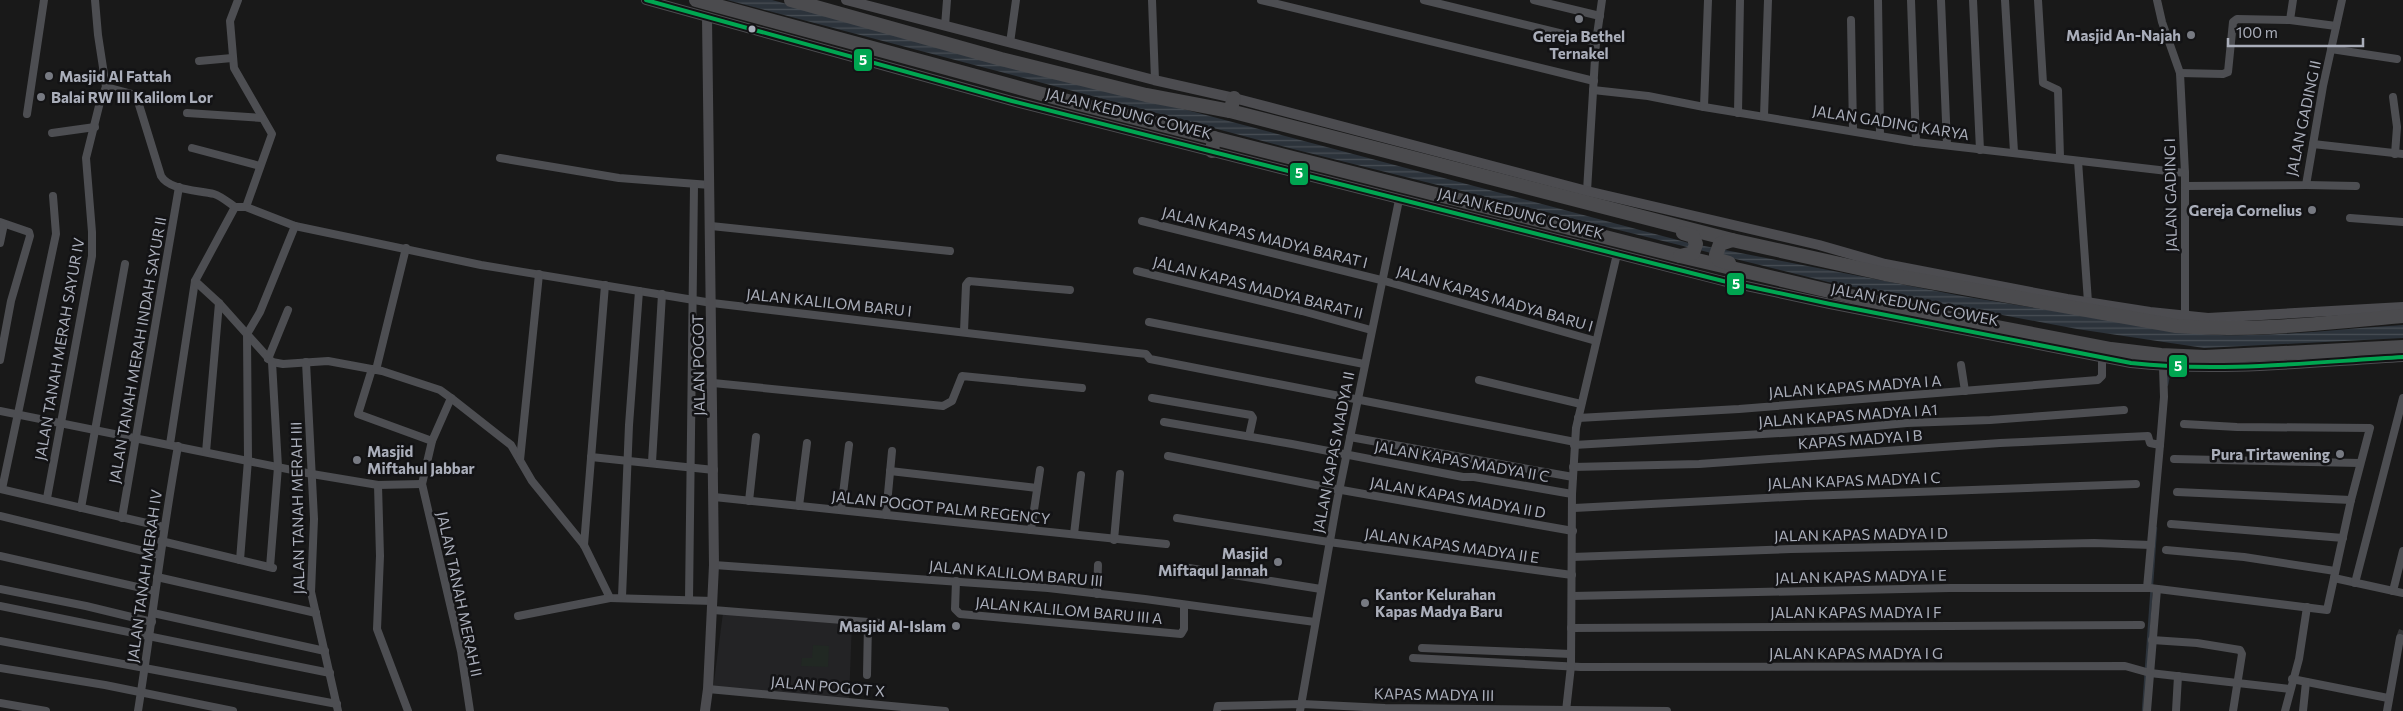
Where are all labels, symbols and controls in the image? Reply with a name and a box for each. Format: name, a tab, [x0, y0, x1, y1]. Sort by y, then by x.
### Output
marker: Gereja Bethel Ternakel	[1573, 13, 1585, 25]
scale bar	[2228, 15, 2363, 47]
text: 100 m	[2236, 23, 2278, 41]
unlabelled marker	[747, 24, 757, 34]
place label: Masjid An-Najah	[2066, 26, 2181, 44]
place label: Gereja Bethel Ternakel	[1533, 27, 1625, 62]
marker: Masjid An-Najah	[2185, 29, 2197, 41]
line badge: 5	[853, 48, 873, 72]
text: 5	[859, 51, 867, 68]
street label: JALAN GADING II	[2282, 58, 2324, 178]
place label: Masjid Al Fattah	[59, 67, 171, 85]
marker: Masjid Al Fattah	[43, 70, 55, 82]
street label: JALAN KEDUNG COWEK	[1044, 84, 1214, 142]
place label: Balai RW III Kalilom Lor	[51, 88, 213, 106]
marker: Balai RW III Kalilom Lor	[35, 91, 47, 103]
street label: JALAN GADING KARYA	[1811, 101, 1971, 143]
street label: JALAN GADING I	[2160, 138, 2180, 252]
line badge: 5	[1289, 162, 1309, 186]
text: 5	[1295, 164, 1303, 181]
street label: JALAN KEDUNG COWEK	[1436, 184, 1606, 242]
place label: Gereja Cornelius	[2189, 201, 2302, 219]
street label: JALAN KAPAS MADYA BARAT I	[1160, 203, 1370, 271]
marker: Gereja Cornelius	[2306, 204, 2318, 216]
street label: JALAN TANAH MERAH INDAH SAYUR II	[105, 215, 169, 485]
street label: JALAN TANAH MERAH SAYUR IV	[31, 236, 87, 462]
street label: JALAN KAPAS MADYA BARAT II	[1151, 252, 1365, 322]
street label: JALAN KAPAS MADYA BARU I	[1395, 261, 1595, 335]
line badge: 5	[1726, 272, 1745, 296]
text: 5	[1732, 275, 1740, 292]
street label: JALAN KEDUNG COWEK	[1830, 279, 2000, 329]
street label: JALAN KALILOM BARU I	[745, 284, 913, 320]
street label: JALAN POGOT	[688, 314, 708, 416]
line badge: 5	[2168, 354, 2188, 378]
text: 5	[2174, 357, 2182, 374]
street label: JALAN KAPAS MADYA II	[1309, 370, 1357, 534]
street label: JALAN KAPAS MADYA I A	[1768, 371, 1942, 401]
street label: JALAN KAPAS MADYA I A1	[1758, 400, 1938, 430]
street label: JALAN TANAH MERAH III	[286, 422, 308, 594]
street label: KAPAS MADYA I B	[1797, 426, 1923, 452]
street label: JALAN KAPAS MADYA II C	[1373, 437, 1551, 485]
place label: Masjid Miftahul Jabbar	[367, 442, 475, 477]
place label: Pura Tirtawening	[2211, 445, 2330, 463]
marker: Pura Tirtawening	[2334, 448, 2346, 460]
marker: Masjid Miftahul Jabbar	[351, 454, 363, 466]
street label: JALAN KAPAS MADYA I C	[1767, 468, 1941, 492]
street label: JALAN KAPAS MADYA II D	[1369, 473, 1547, 521]
street label: JALAN POGOT PALM REGENCY	[831, 487, 1051, 527]
street label: JALAN TANAH MERAH IV	[123, 488, 165, 664]
street label: JALAN TANAH MERAH II	[434, 510, 486, 678]
street label: JALAN KAPAS MADYA I D	[1774, 523, 1948, 545]
street label: JALAN KAPAS MADYA II E	[1364, 524, 1540, 566]
place label: Masjid Miftaqul Jannah	[1158, 544, 1268, 579]
street label: JALAN KALILOM BARU III	[928, 556, 1104, 590]
marker: Masjid Miftaqul Jannah	[1272, 556, 1284, 568]
street label: JALAN KAPAS MADYA I E	[1775, 566, 1947, 586]
place label: Kantor Kelurahan Kapas Madya Baru	[1375, 585, 1502, 620]
street label: JALAN KALILOM BARU III A	[975, 593, 1163, 627]
marker: Kantor Kelurahan Kapas Madya Baru	[1359, 597, 1371, 609]
street label: JALAN KAPAS MADYA I F	[1770, 603, 1942, 621]
place label: Masjid Al-Islam	[839, 617, 946, 635]
marker: Masjid Al-Islam	[950, 620, 962, 632]
street label: JALAN KAPAS MADYA I G	[1769, 644, 1943, 662]
street label: JALAN POGOT X	[770, 672, 886, 700]
street label: KAPAS MADYA III	[1374, 684, 1494, 704]

